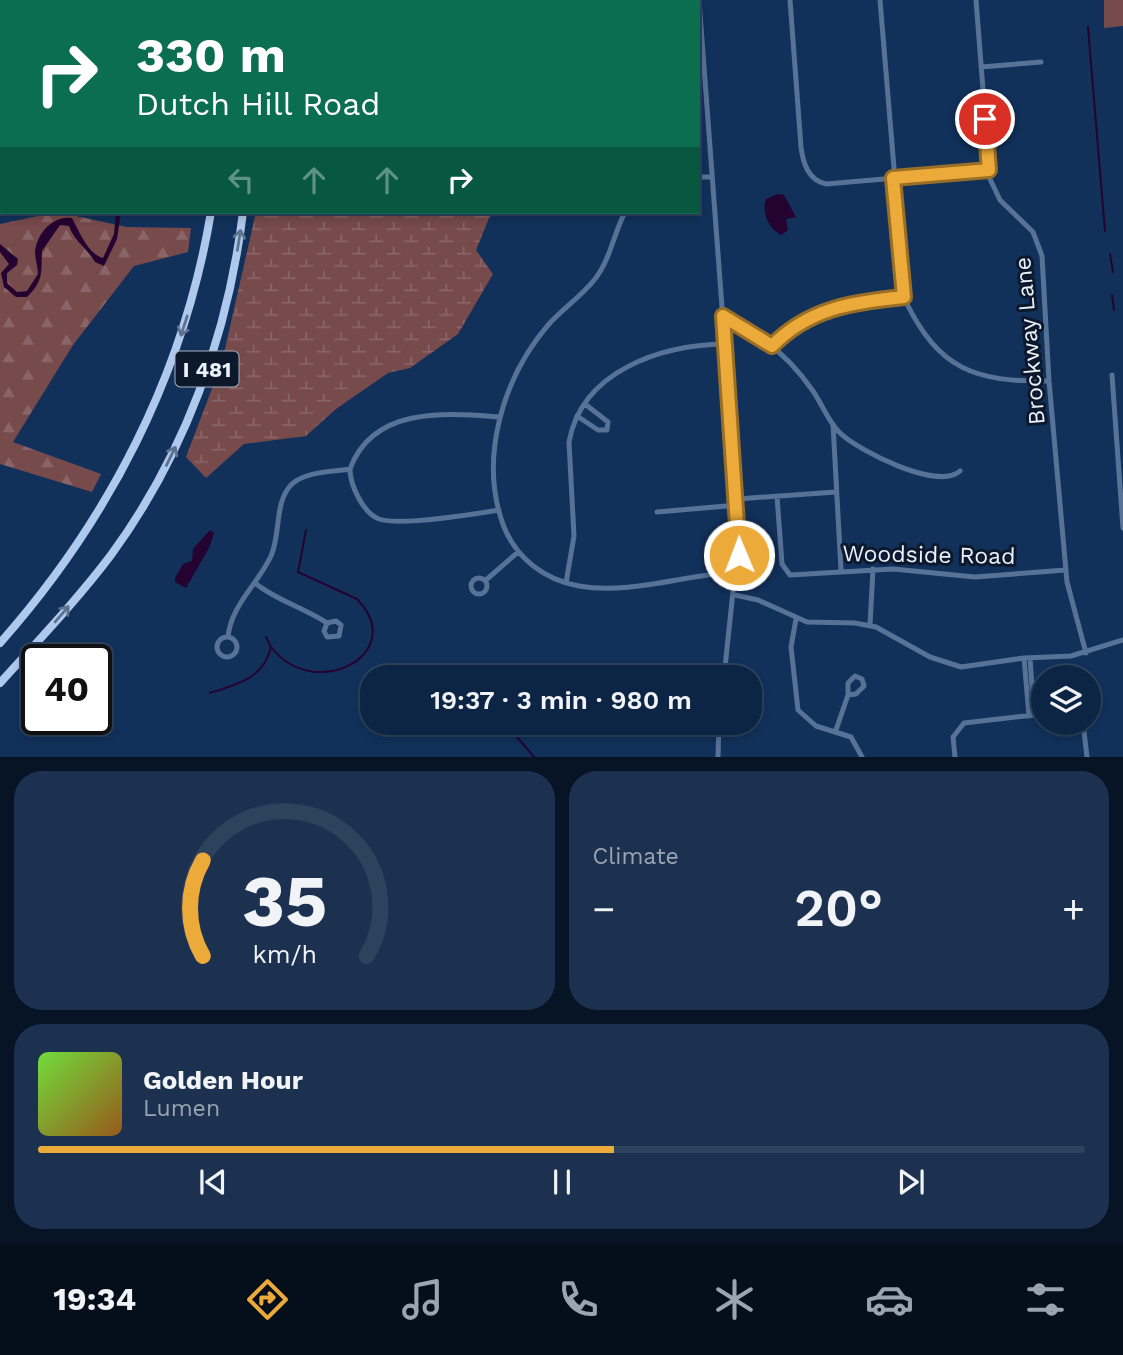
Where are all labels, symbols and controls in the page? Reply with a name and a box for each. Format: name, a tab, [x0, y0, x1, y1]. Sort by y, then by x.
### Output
text: 330 m	[136, 26, 286, 84]
icon: right	[21, 28, 112, 119]
text: Dutch Hill Road	[136, 85, 380, 123]
pin	[955, 89, 1015, 149]
icon: arrive	[966, 100, 1004, 138]
icon: left	[222, 161, 260, 199]
icon: ahead	[295, 161, 333, 199]
icon: ahead	[368, 161, 406, 199]
icon: right	[441, 161, 479, 199]
one-way arrow	[233, 229, 246, 251]
street label: Brockway Lane	[1009, 256, 1051, 426]
one-way arrow	[176, 314, 189, 336]
road number: I 481	[176, 352, 238, 386]
one-way arrow	[165, 446, 179, 467]
position arrow	[702, 518, 776, 592]
street label: Woodside Road	[842, 540, 1016, 570]
one-way arrow	[54, 606, 70, 624]
speed limit sign: 40	[21, 644, 112, 735]
map controls	[1031, 665, 1101, 735]
button: layers	[1031, 665, 1101, 735]
text: 19:37 · 3 min · 980 m	[430, 685, 692, 715]
text: Climate	[593, 843, 679, 870]
text: 35	[241, 859, 327, 945]
text: 20°	[794, 878, 883, 939]
text: −	[593, 887, 615, 931]
text: +	[1062, 887, 1085, 931]
text: km/h	[252, 940, 316, 969]
text: Golden Hour	[143, 1065, 303, 1095]
text: Lumen	[143, 1095, 220, 1122]
icon: previous	[194, 1163, 232, 1201]
icon: pause	[543, 1163, 581, 1201]
icon: next	[892, 1163, 930, 1201]
icon: directions	[243, 1275, 292, 1324]
icon: music	[398, 1275, 447, 1324]
icon: phone	[554, 1275, 603, 1324]
icon: climate	[710, 1275, 759, 1324]
icon: car	[865, 1275, 914, 1324]
icon: filters	[1021, 1275, 1070, 1324]
text: 19:34	[53, 1280, 136, 1318]

